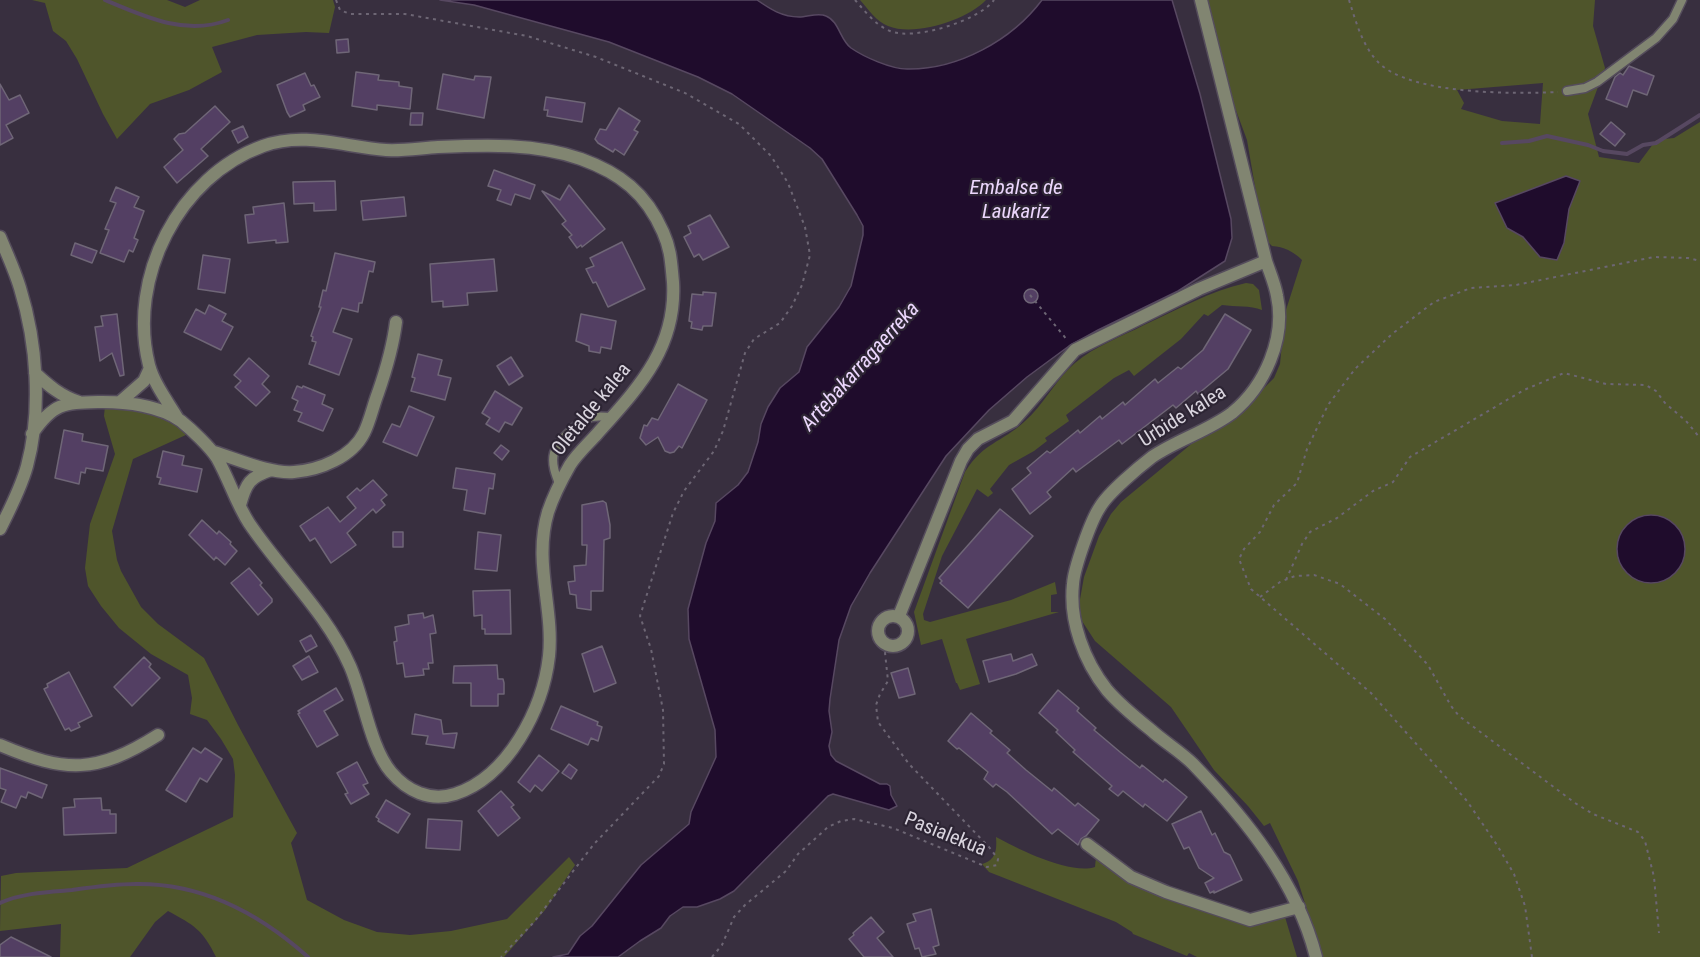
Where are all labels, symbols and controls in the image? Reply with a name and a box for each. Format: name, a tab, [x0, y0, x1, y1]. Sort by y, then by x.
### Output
water label: Embalse de Laukariz	[969, 176, 1063, 226]
water label: Artebakarragaerreka	[797, 297, 925, 437]
street label: Oletalde kalea	[547, 359, 637, 461]
street label: Urbide kalea	[1135, 381, 1231, 453]
street label: Pasialekua	[901, 808, 989, 862]

